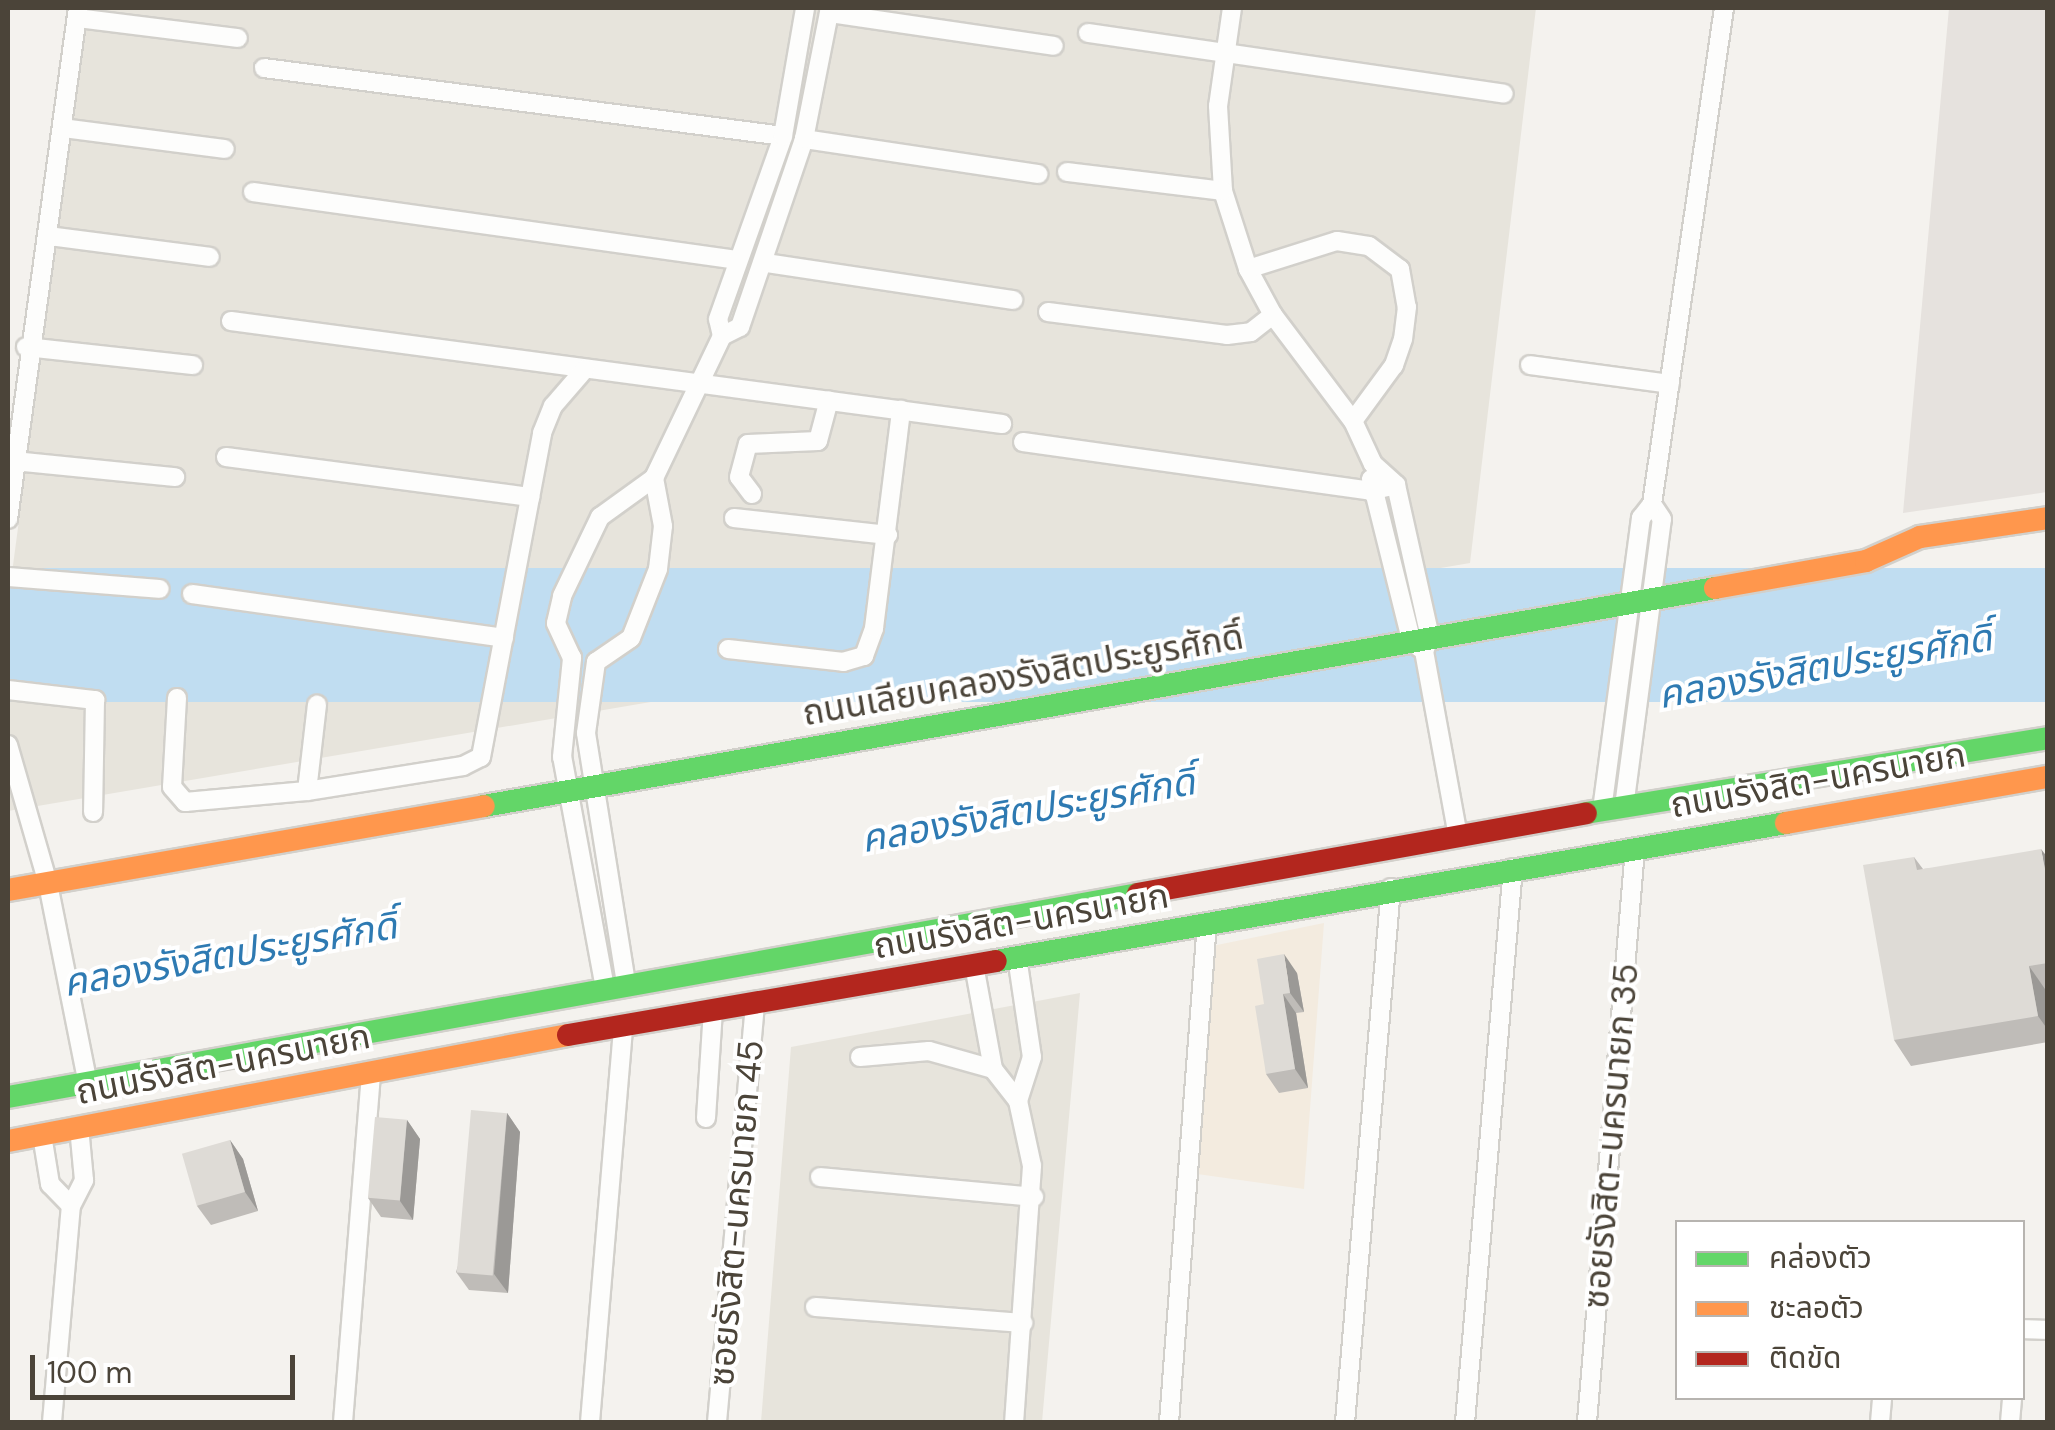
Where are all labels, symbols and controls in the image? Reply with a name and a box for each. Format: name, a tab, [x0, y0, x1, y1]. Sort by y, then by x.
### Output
water label: คลองรังสิตประยูรศักดิ์	[1655, 615, 1995, 719]
street label: ถนนเลียบคลองรังสิตประยูรศักดิ์	[799, 616, 1247, 734]
street label: ถนนรังสิต-นครนายก	[1667, 733, 1969, 827]
water label: คลองรังสิตประยูรศักดิ์	[858, 759, 1198, 863]
street label: ถนนรังสิต-นครนายก	[870, 874, 1172, 968]
water label: คลองรังสิตประยูรศักดิ์	[60, 903, 400, 1007]
street label: ซอยรังสิต-นครนายก 35	[1575, 962, 1647, 1310]
street label: ถนนรังสิต-นครนายก	[72, 1015, 374, 1113]
street label: ซอยรังสิต-นครนายก 45	[700, 1038, 772, 1388]
legend	[1675, 1220, 2025, 1400]
text: คล่องตัว	[1769, 1238, 1872, 1277]
text: ชะลอตัว	[1769, 1288, 1864, 1327]
scale bar	[35, 1335, 300, 1397]
text: ติดขัด	[1769, 1338, 1841, 1377]
text: 100 m	[47, 1353, 132, 1392]

